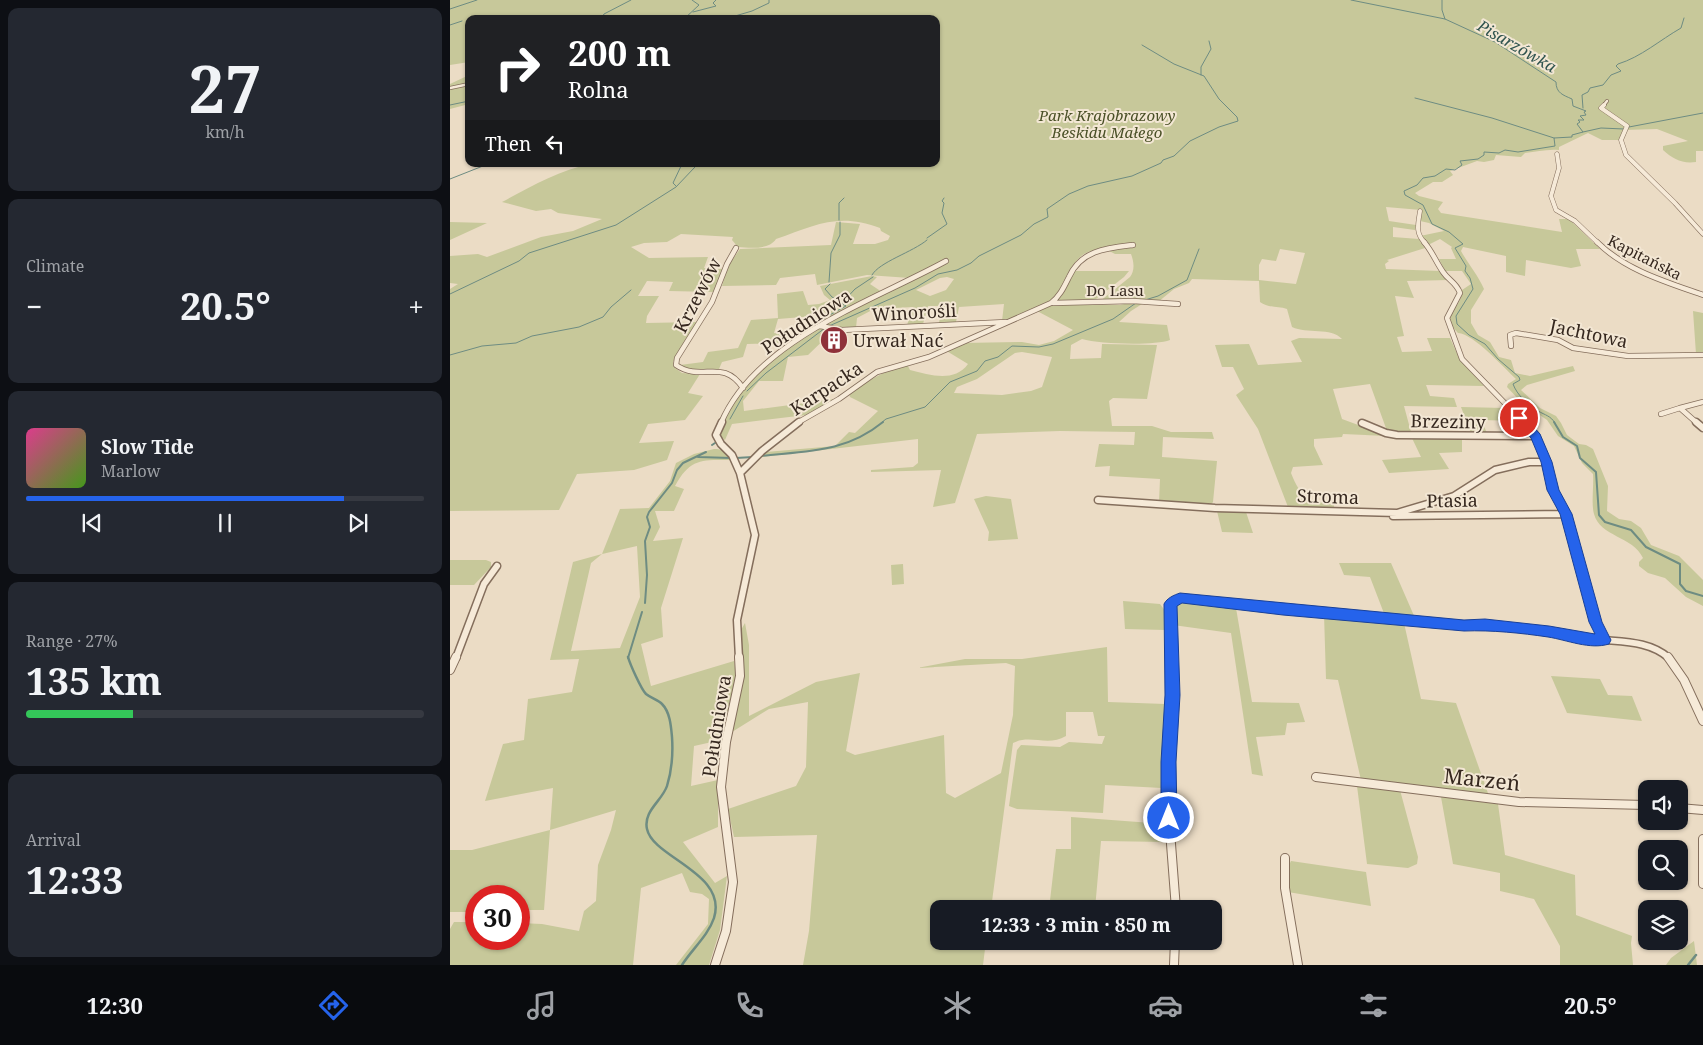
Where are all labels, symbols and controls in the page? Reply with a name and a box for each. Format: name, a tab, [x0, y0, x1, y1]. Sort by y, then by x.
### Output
water label: Pisarzówka	[1473, 14, 1561, 78]
text: 200 m	[568, 29, 671, 76]
icon: right	[485, 35, 550, 100]
text: 27	[188, 44, 262, 132]
text: Rolna	[568, 74, 629, 104]
park label: Park Krajobrazowy Beskidu Małego	[1038, 105, 1175, 142]
text: km/h	[205, 121, 245, 143]
icon: left	[541, 130, 569, 158]
text: Then	[485, 131, 531, 157]
street label: Kapitańska	[1605, 230, 1685, 284]
street label: Krzewów	[668, 253, 726, 337]
text: Climate	[26, 255, 84, 277]
text: 20.5°	[180, 279, 271, 331]
street label: Do Lasu	[1086, 280, 1144, 300]
street label: Południowa	[756, 283, 856, 359]
text: −	[26, 287, 42, 325]
text: +	[408, 287, 424, 325]
street label: Winorośli	[871, 298, 957, 326]
street label: Jachtowa	[1547, 313, 1630, 353]
building icon: Urwał Nać	[819, 325, 849, 355]
place label: Urwał Nać	[853, 328, 943, 352]
street label: Karpacka	[785, 356, 867, 420]
pin	[1498, 397, 1540, 439]
icon: arrive	[1505, 404, 1533, 432]
street label: Brzeziny	[1410, 408, 1487, 434]
text: Slow Tide	[101, 434, 194, 460]
text: Marlow	[101, 460, 161, 482]
street label: Stroma	[1297, 483, 1359, 509]
street label: Ptasia	[1426, 488, 1478, 512]
icon: previous	[78, 509, 106, 537]
icon: pause	[211, 509, 239, 537]
icon: next	[344, 509, 372, 537]
text: Range · 27%	[26, 630, 118, 652]
text: 135 km	[26, 654, 162, 706]
street label: Południowa	[696, 673, 736, 779]
street label: Marzeń	[1442, 761, 1522, 797]
map controls	[1638, 780, 1688, 950]
button: sound	[1638, 780, 1688, 830]
position arrow	[1142, 791, 1194, 843]
text: Arrival	[26, 829, 81, 851]
button: search	[1638, 840, 1688, 890]
text: 12:33	[26, 853, 123, 905]
speed limit sign: 30	[465, 885, 530, 950]
button: layers	[1638, 900, 1688, 950]
text: 12:33 · 3 min · 850 m	[981, 912, 1171, 938]
icon: directions	[316, 988, 351, 1023]
icon: music	[524, 988, 559, 1023]
icon: phone	[732, 988, 767, 1023]
icon: climate	[940, 988, 975, 1023]
icon: car	[1148, 988, 1183, 1023]
icon: filters	[1356, 988, 1391, 1023]
text: 12:30	[87, 990, 143, 1020]
text: 20.5°	[1564, 990, 1616, 1020]

